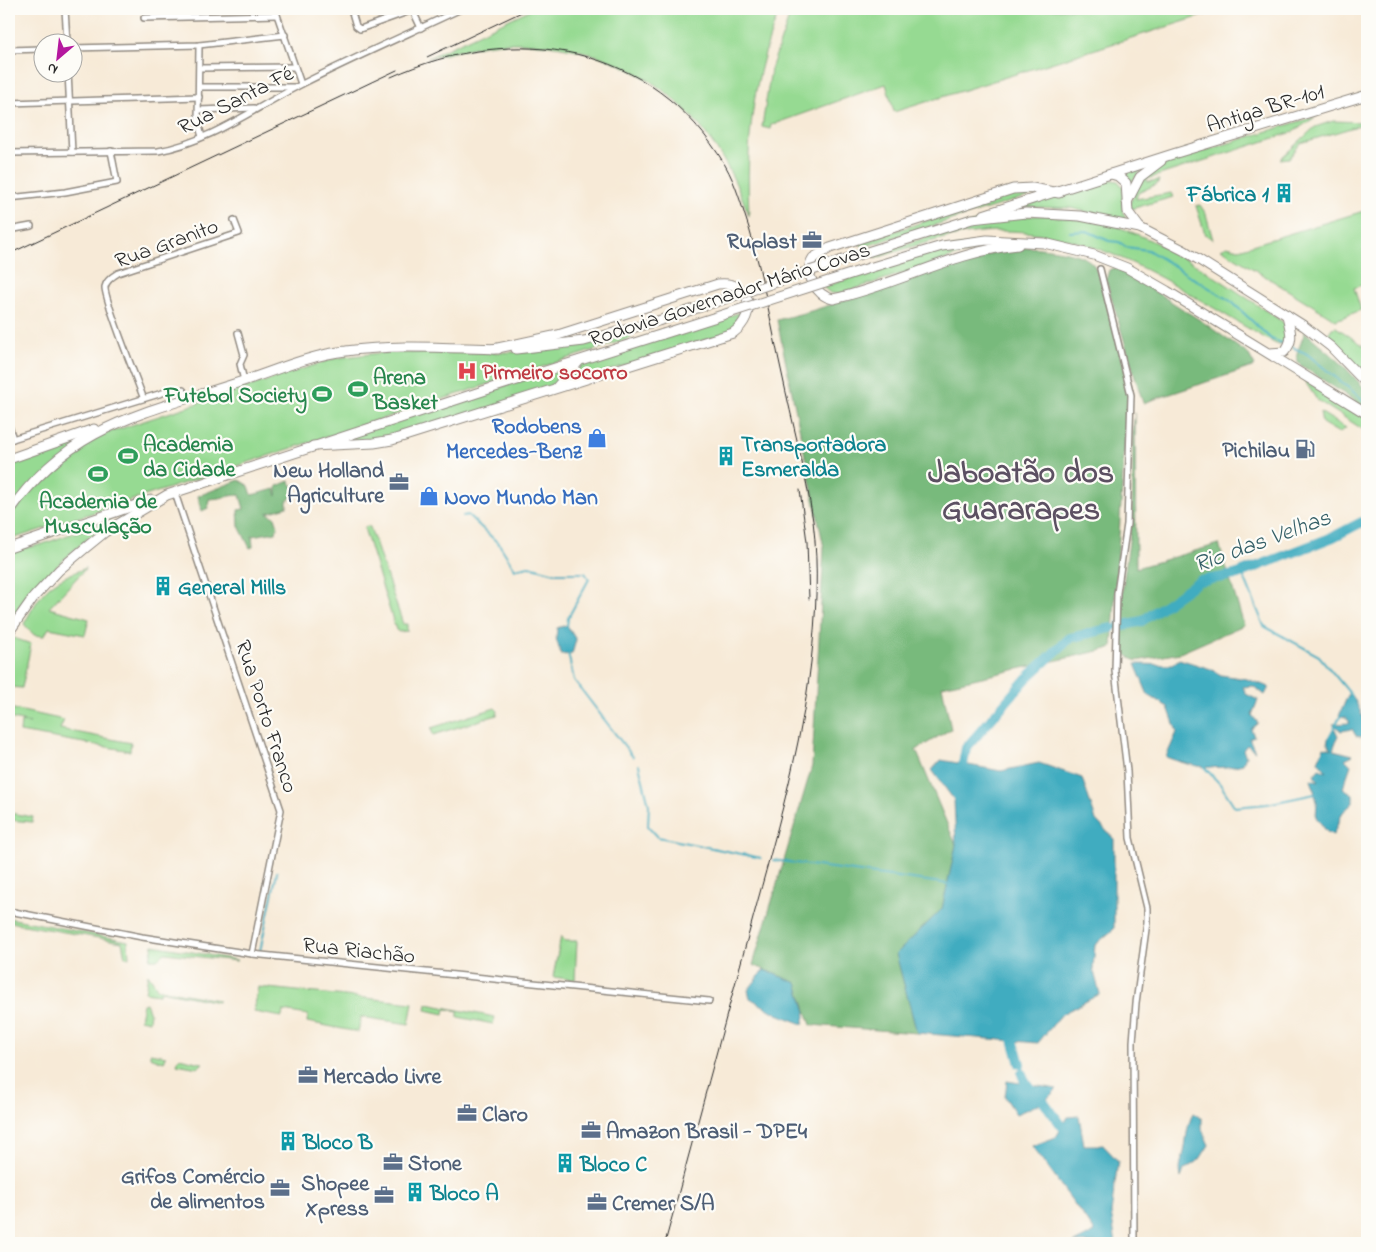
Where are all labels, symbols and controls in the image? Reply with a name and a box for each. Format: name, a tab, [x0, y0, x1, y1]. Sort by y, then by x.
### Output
north arrow	[32, 32, 82, 82]
text: N	[43, 57, 62, 80]
street label: Rua Santa Fé	[173, 59, 300, 144]
street label: Antiga BR-101	[1203, 77, 1329, 144]
place label: Fábrica 1	[1186, 180, 1269, 212]
building icon: Fábrica 1	[1273, 182, 1295, 204]
street label: Rua Granito	[111, 211, 223, 278]
place label: Ruplast	[727, 227, 798, 259]
office icon: Ruplast	[801, 229, 823, 251]
street label: Rodovia Governador Mário Covas	[585, 235, 875, 357]
place label: Pirmeiro socorro	[482, 358, 628, 390]
hospital icon: Pirmeiro socorro	[456, 360, 478, 382]
place label: Arena Basket	[372, 363, 438, 420]
sports icon: Arena Basket	[347, 378, 369, 400]
place label: Futebol Society	[163, 381, 307, 414]
sports icon: Futebol Society	[311, 383, 333, 405]
place label: Rodobens Mercedes-Benz	[446, 412, 583, 469]
shop icon: Rodobens Mercedes-Benz	[586, 427, 608, 449]
place label: Academia da Cidade	[143, 430, 236, 487]
place label: Transportadora Esmeralda	[741, 430, 886, 487]
place label: Pichilau	[1222, 436, 1290, 468]
fuel station icon: Pichilau	[1294, 438, 1316, 460]
sports icon: Academia da Cidade	[117, 445, 139, 467]
building icon: Transportadora Esmeralda	[715, 445, 737, 467]
district label: Jaboatão dos Guararapes	[928, 451, 1114, 535]
place label: New Holland Agriculture	[273, 456, 385, 514]
sports icon: Academia de Musculação	[87, 463, 109, 485]
office icon: New Holland Agriculture	[388, 471, 410, 493]
place label: Novo Mundo Man	[444, 483, 598, 515]
shop icon: Novo Mundo Man	[418, 485, 440, 507]
place label: Academia de Musculação	[39, 487, 158, 544]
water label: Rio das Velhas	[1189, 501, 1337, 583]
place label: General Mills	[178, 573, 286, 605]
building icon: General Mills	[152, 575, 174, 597]
street label: Rua Porto Franco	[225, 636, 305, 798]
street label: Rua Riachão	[301, 930, 416, 974]
place label: Mercado Livre	[323, 1062, 442, 1094]
office icon: Mercado Livre	[297, 1064, 319, 1086]
place label: Claro	[482, 1100, 528, 1132]
office icon: Claro	[456, 1102, 478, 1124]
place label: Amazon Brasil - DPE4	[606, 1117, 808, 1149]
office icon: Amazon Brasil - DPE4	[580, 1119, 602, 1141]
place label: Bloco B	[302, 1128, 373, 1160]
building icon: Bloco B	[277, 1130, 299, 1152]
place label: Stone	[408, 1149, 463, 1181]
place label: Bloco C	[579, 1150, 647, 1182]
office icon: Stone	[382, 1151, 404, 1173]
building icon: Bloco C	[554, 1152, 576, 1174]
place label: Grifos Comércio de alimentos	[121, 1162, 265, 1219]
place label: Shopee Xpress	[301, 1169, 370, 1226]
office icon: Grifos Comércio de alimentos	[269, 1177, 291, 1199]
place label: Bloco A	[429, 1179, 499, 1211]
building icon: Bloco A	[404, 1181, 426, 1203]
office icon: Shopee Xpress	[373, 1184, 395, 1206]
place label: Cremer S/A	[612, 1189, 715, 1221]
office icon: Cremer S/A	[586, 1191, 608, 1213]

